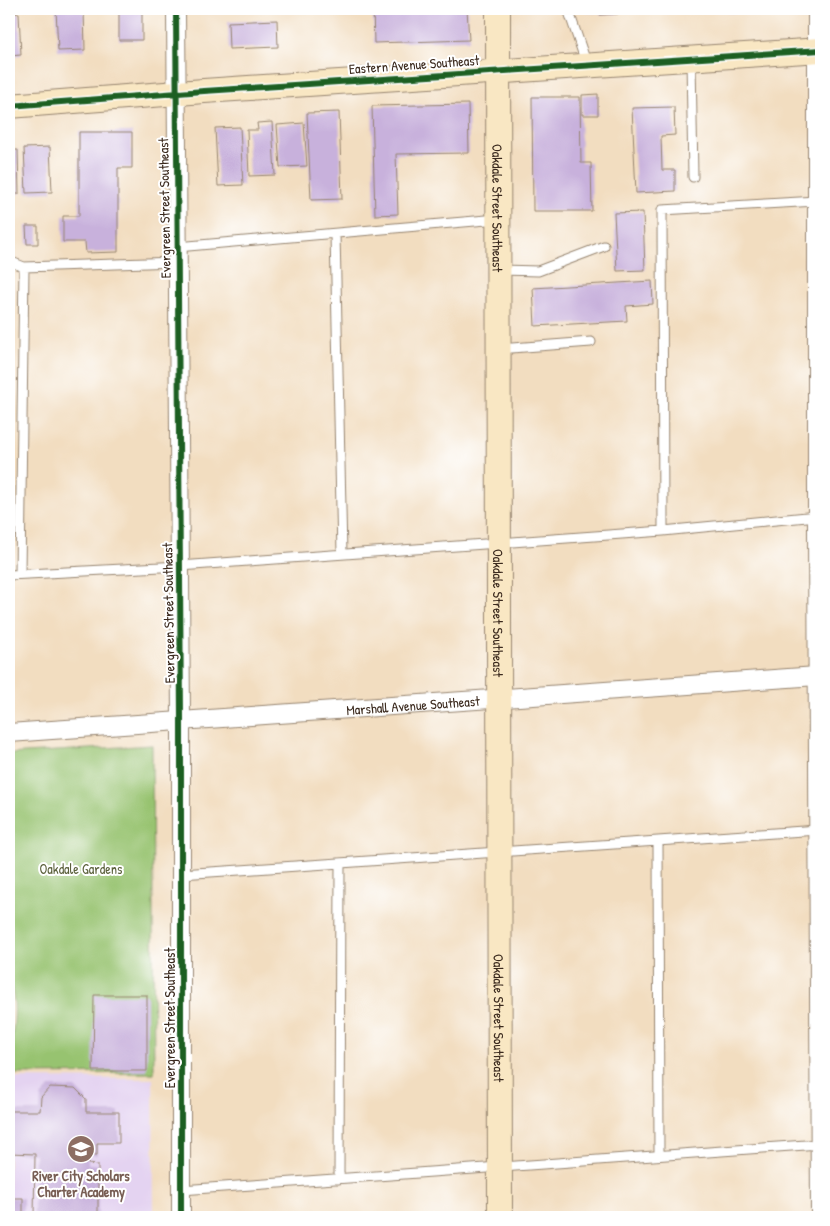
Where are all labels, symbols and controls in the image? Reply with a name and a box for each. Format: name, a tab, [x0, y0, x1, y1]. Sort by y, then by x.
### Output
street label: Eastern Avenue Southeast	[348, 50, 480, 78]
street label: Evergreen Street Southeast	[153, 137, 176, 278]
street label: Oakdale Street Southeast	[489, 144, 508, 272]
street label: Evergreen Street Southeast	[157, 542, 180, 683]
street label: Oakdale Street Southeast	[489, 549, 509, 677]
street label: Marshall Avenue Southeast	[346, 690, 481, 719]
park label: Oakdale Gardens	[40, 859, 122, 878]
street label: Evergreen Street Southeast	[160, 948, 180, 1088]
street label: Oakdale Street Southeast	[490, 954, 509, 1082]
school or university icon: River City Scholars Charter Academy	[66, 1134, 96, 1164]
place label: River City Scholars Charter Academy	[32, 1166, 130, 1203]

